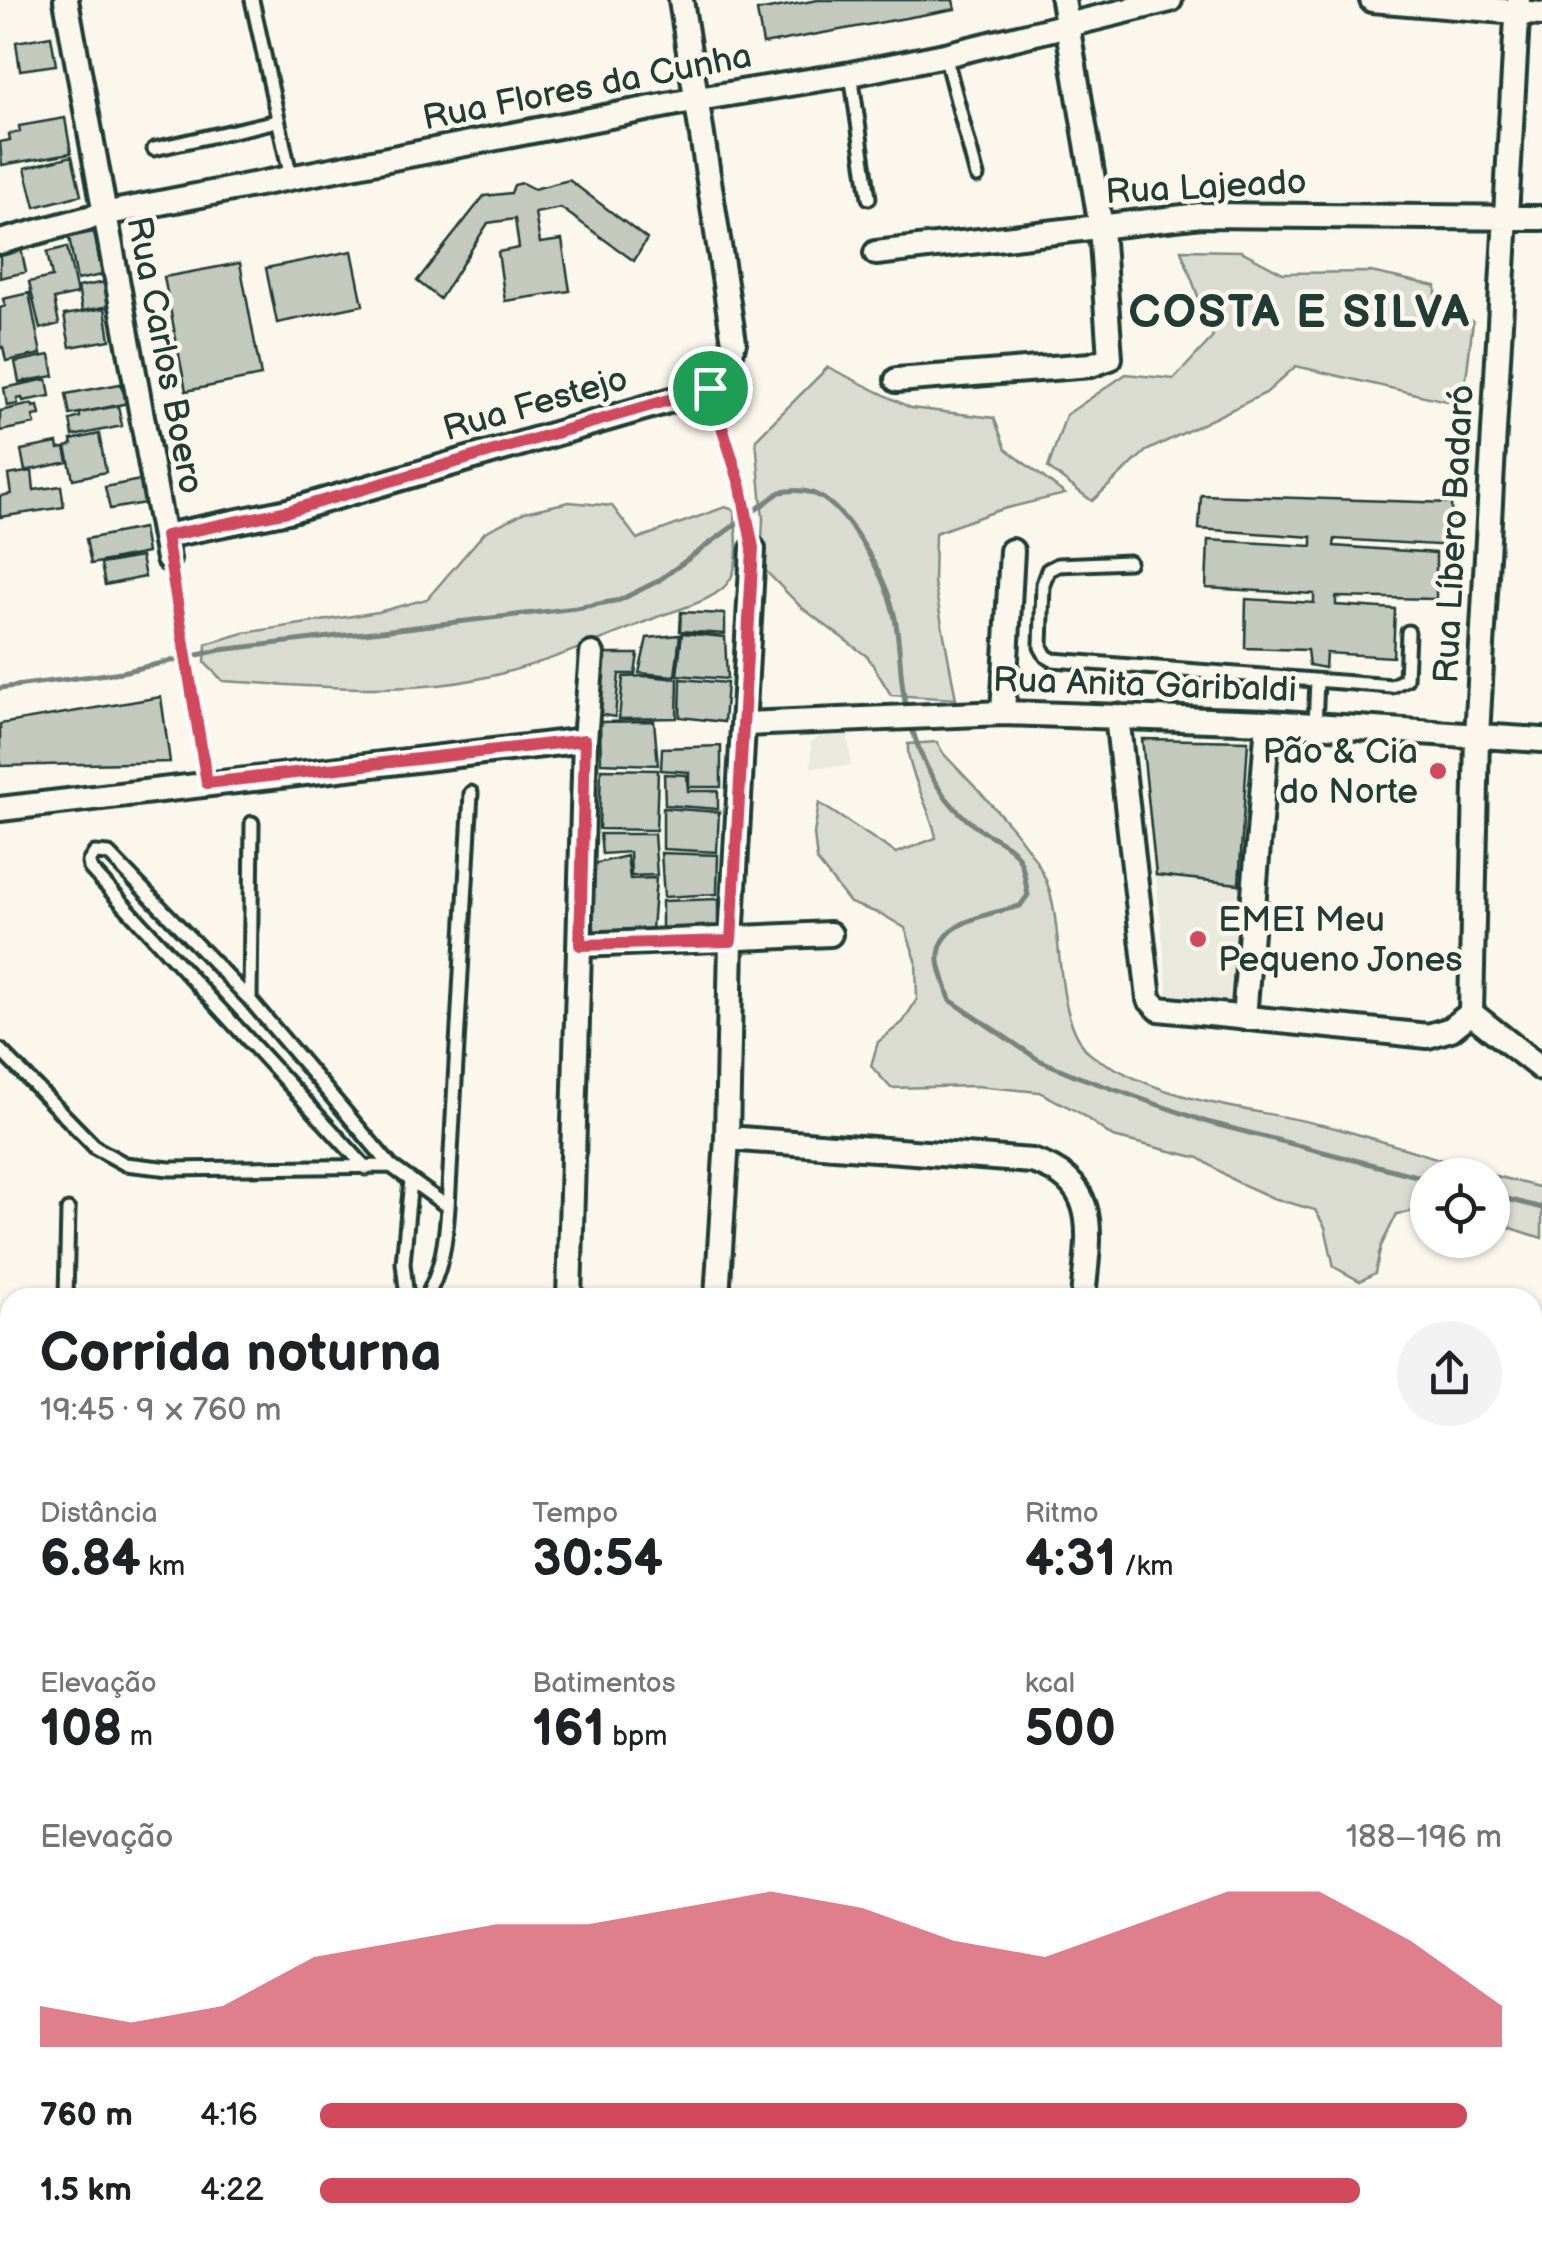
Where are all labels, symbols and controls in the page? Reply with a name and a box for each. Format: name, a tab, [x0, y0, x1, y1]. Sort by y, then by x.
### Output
street label: Rua Flores da Cunha	[419, 35, 755, 140]
street label: Rua Lajeado	[1104, 161, 1308, 214]
street label: Rua Carlos Boero	[117, 213, 213, 498]
district label: COSTA E SILVA	[1129, 286, 1471, 341]
pin	[668, 346, 753, 431]
street label: Rua Festejo	[438, 358, 633, 451]
icon: arrive	[683, 361, 738, 416]
street label: Rua Líbero Badaró	[1425, 383, 1484, 685]
street label: Rua Anita Garibaldi	[992, 659, 1298, 712]
place label: Pão & Cia do Norte	[1262, 731, 1418, 814]
marker: Pão & Cia do Norte	[1427, 760, 1449, 782]
place label: EMEI Meu Pequeno Jones	[1218, 899, 1463, 982]
marker: EMEI Meu Pequeno Jones	[1187, 928, 1209, 950]
map controls	[1410, 1158, 1510, 1258]
button: locate	[1410, 1158, 1510, 1258]
text: Corrida noturna	[40, 1320, 442, 1387]
button: share	[1397, 1321, 1502, 1426]
text: 19:45 · 9 × 760 m	[40, 1391, 281, 1430]
text: Distância	[40, 1497, 158, 1530]
text: Tempo	[532, 1497, 618, 1530]
text: Ritmo	[1025, 1497, 1099, 1530]
text: 6.84	[40, 1530, 141, 1590]
text: 30:54	[532, 1530, 663, 1590]
text: 4:31	[1025, 1530, 1116, 1590]
text: km	[141, 1550, 185, 1583]
text: /km	[1116, 1550, 1173, 1583]
text: Elevação	[40, 1667, 157, 1700]
text: Batimentos	[532, 1667, 676, 1700]
text: kcal	[1025, 1667, 1075, 1700]
text: 108	[40, 1700, 122, 1760]
text: 161	[532, 1700, 605, 1760]
text: 500	[1025, 1700, 1116, 1760]
text: m	[122, 1720, 153, 1753]
text: bpm	[605, 1720, 667, 1753]
text: Elevação	[40, 1818, 173, 1857]
text: 188–196 m	[1346, 1818, 1502, 1857]
text: 760 m	[40, 2096, 133, 2135]
text: 4:16	[200, 2096, 258, 2135]
text: 1.5 km	[40, 2171, 132, 2210]
text: 4:22	[200, 2171, 264, 2210]

